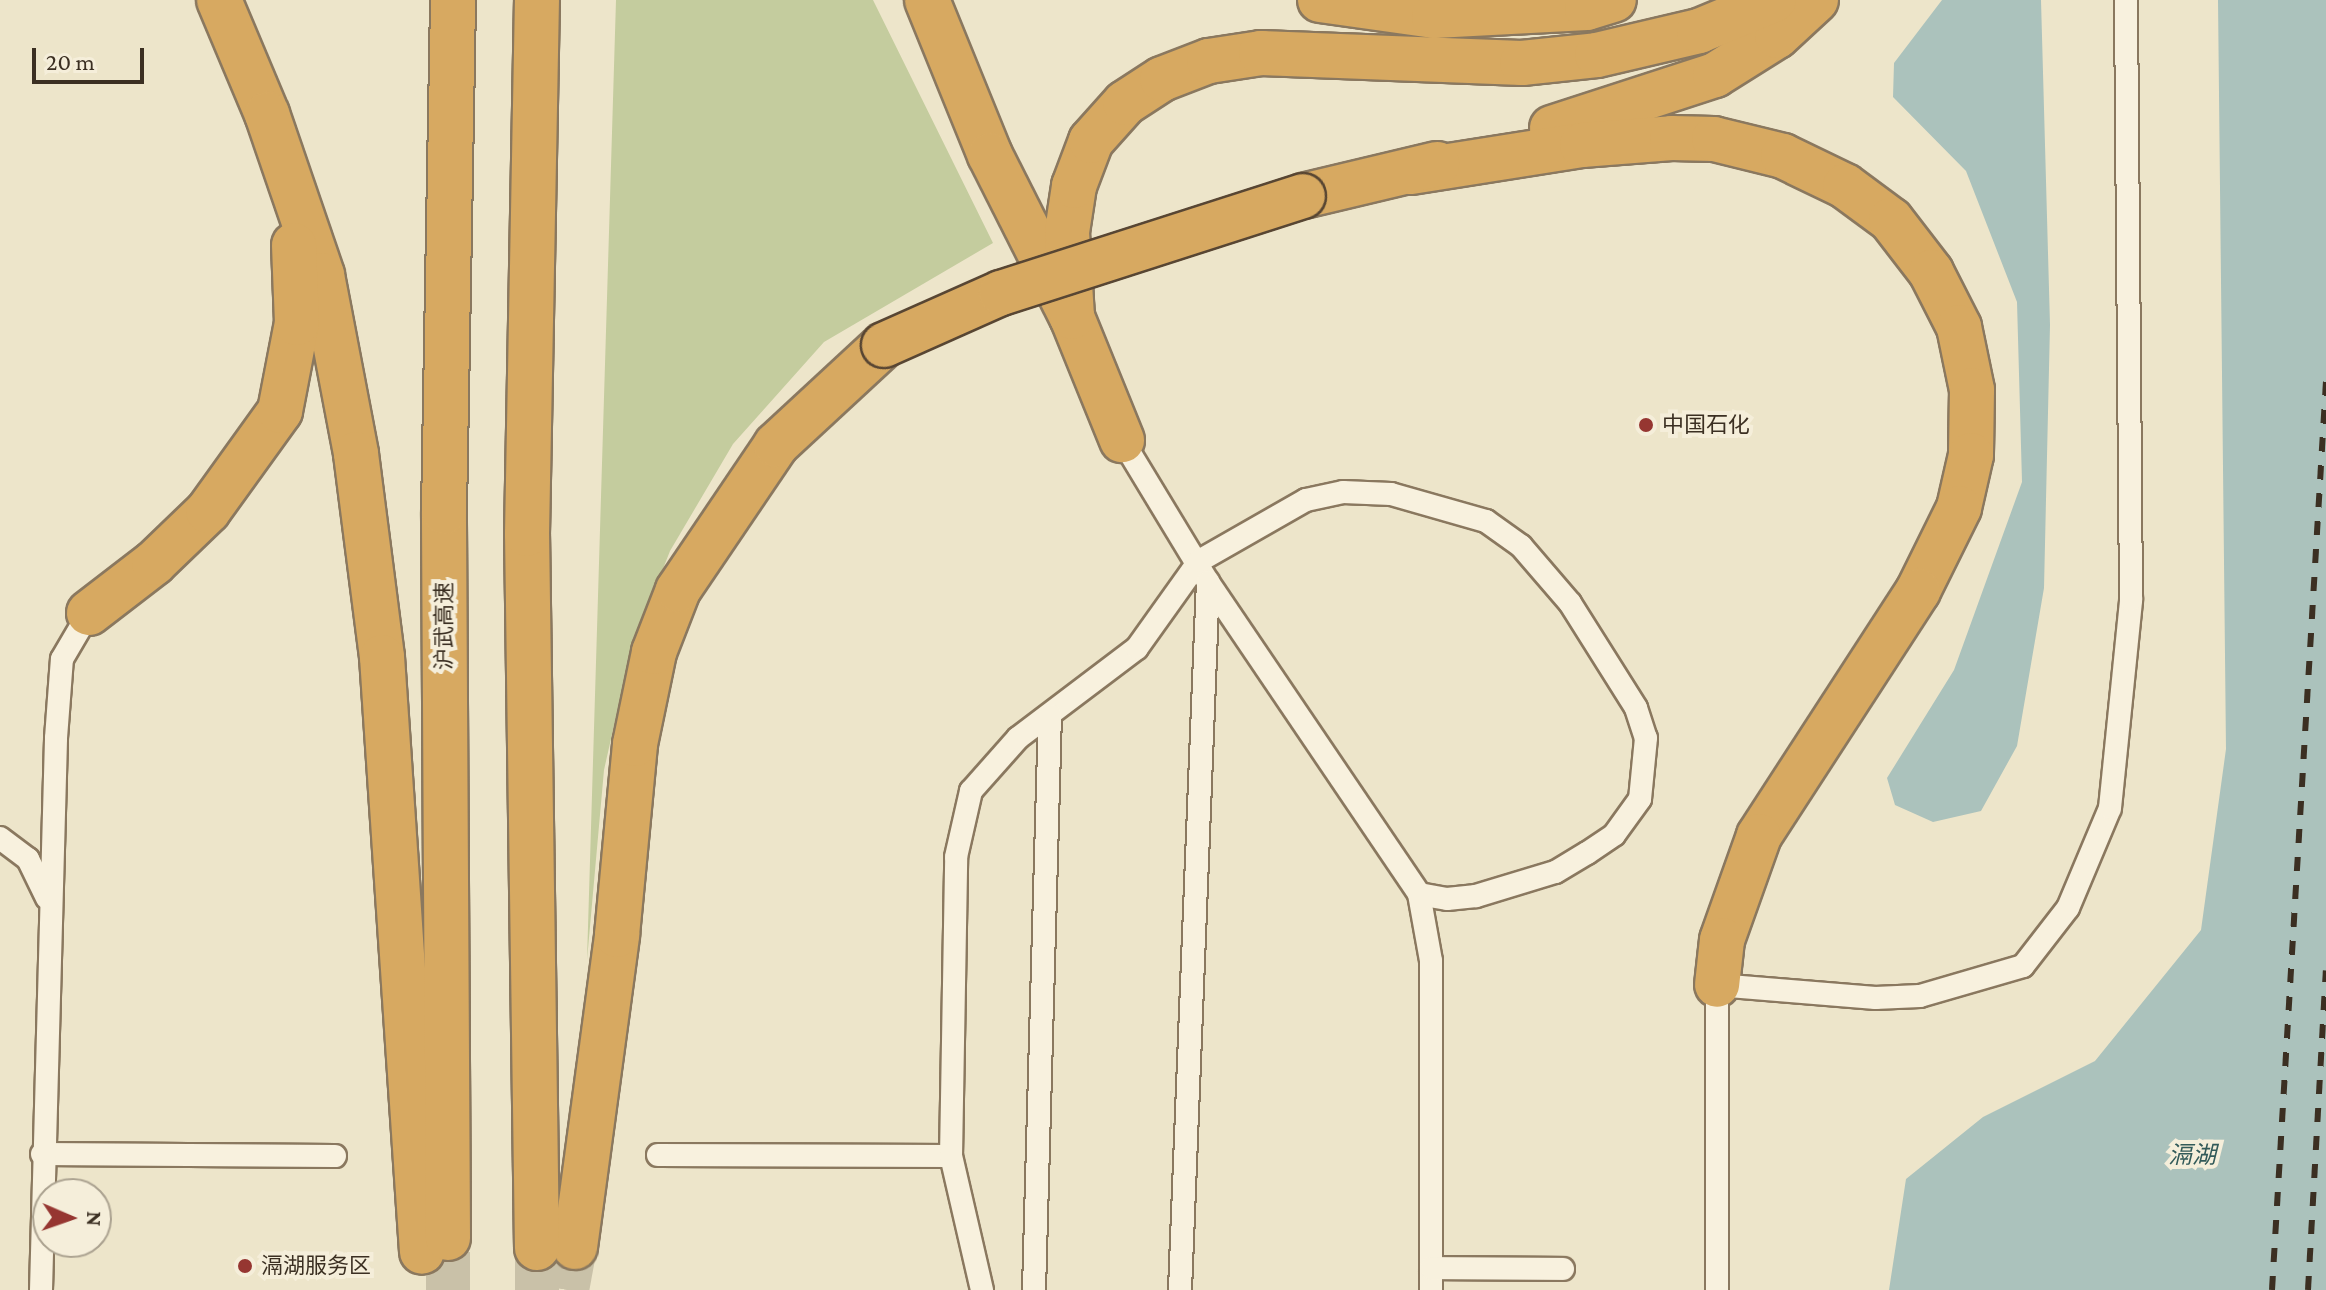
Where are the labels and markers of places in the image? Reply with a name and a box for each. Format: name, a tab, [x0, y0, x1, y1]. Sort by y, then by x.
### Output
place label: 中国石化	[1662, 412, 1750, 438]
marker: 中国石化	[1637, 416, 1655, 434]
place label: 滆湖服务区	[261, 1253, 371, 1279]
marker: 滆湖服务区	[236, 1257, 254, 1275]

